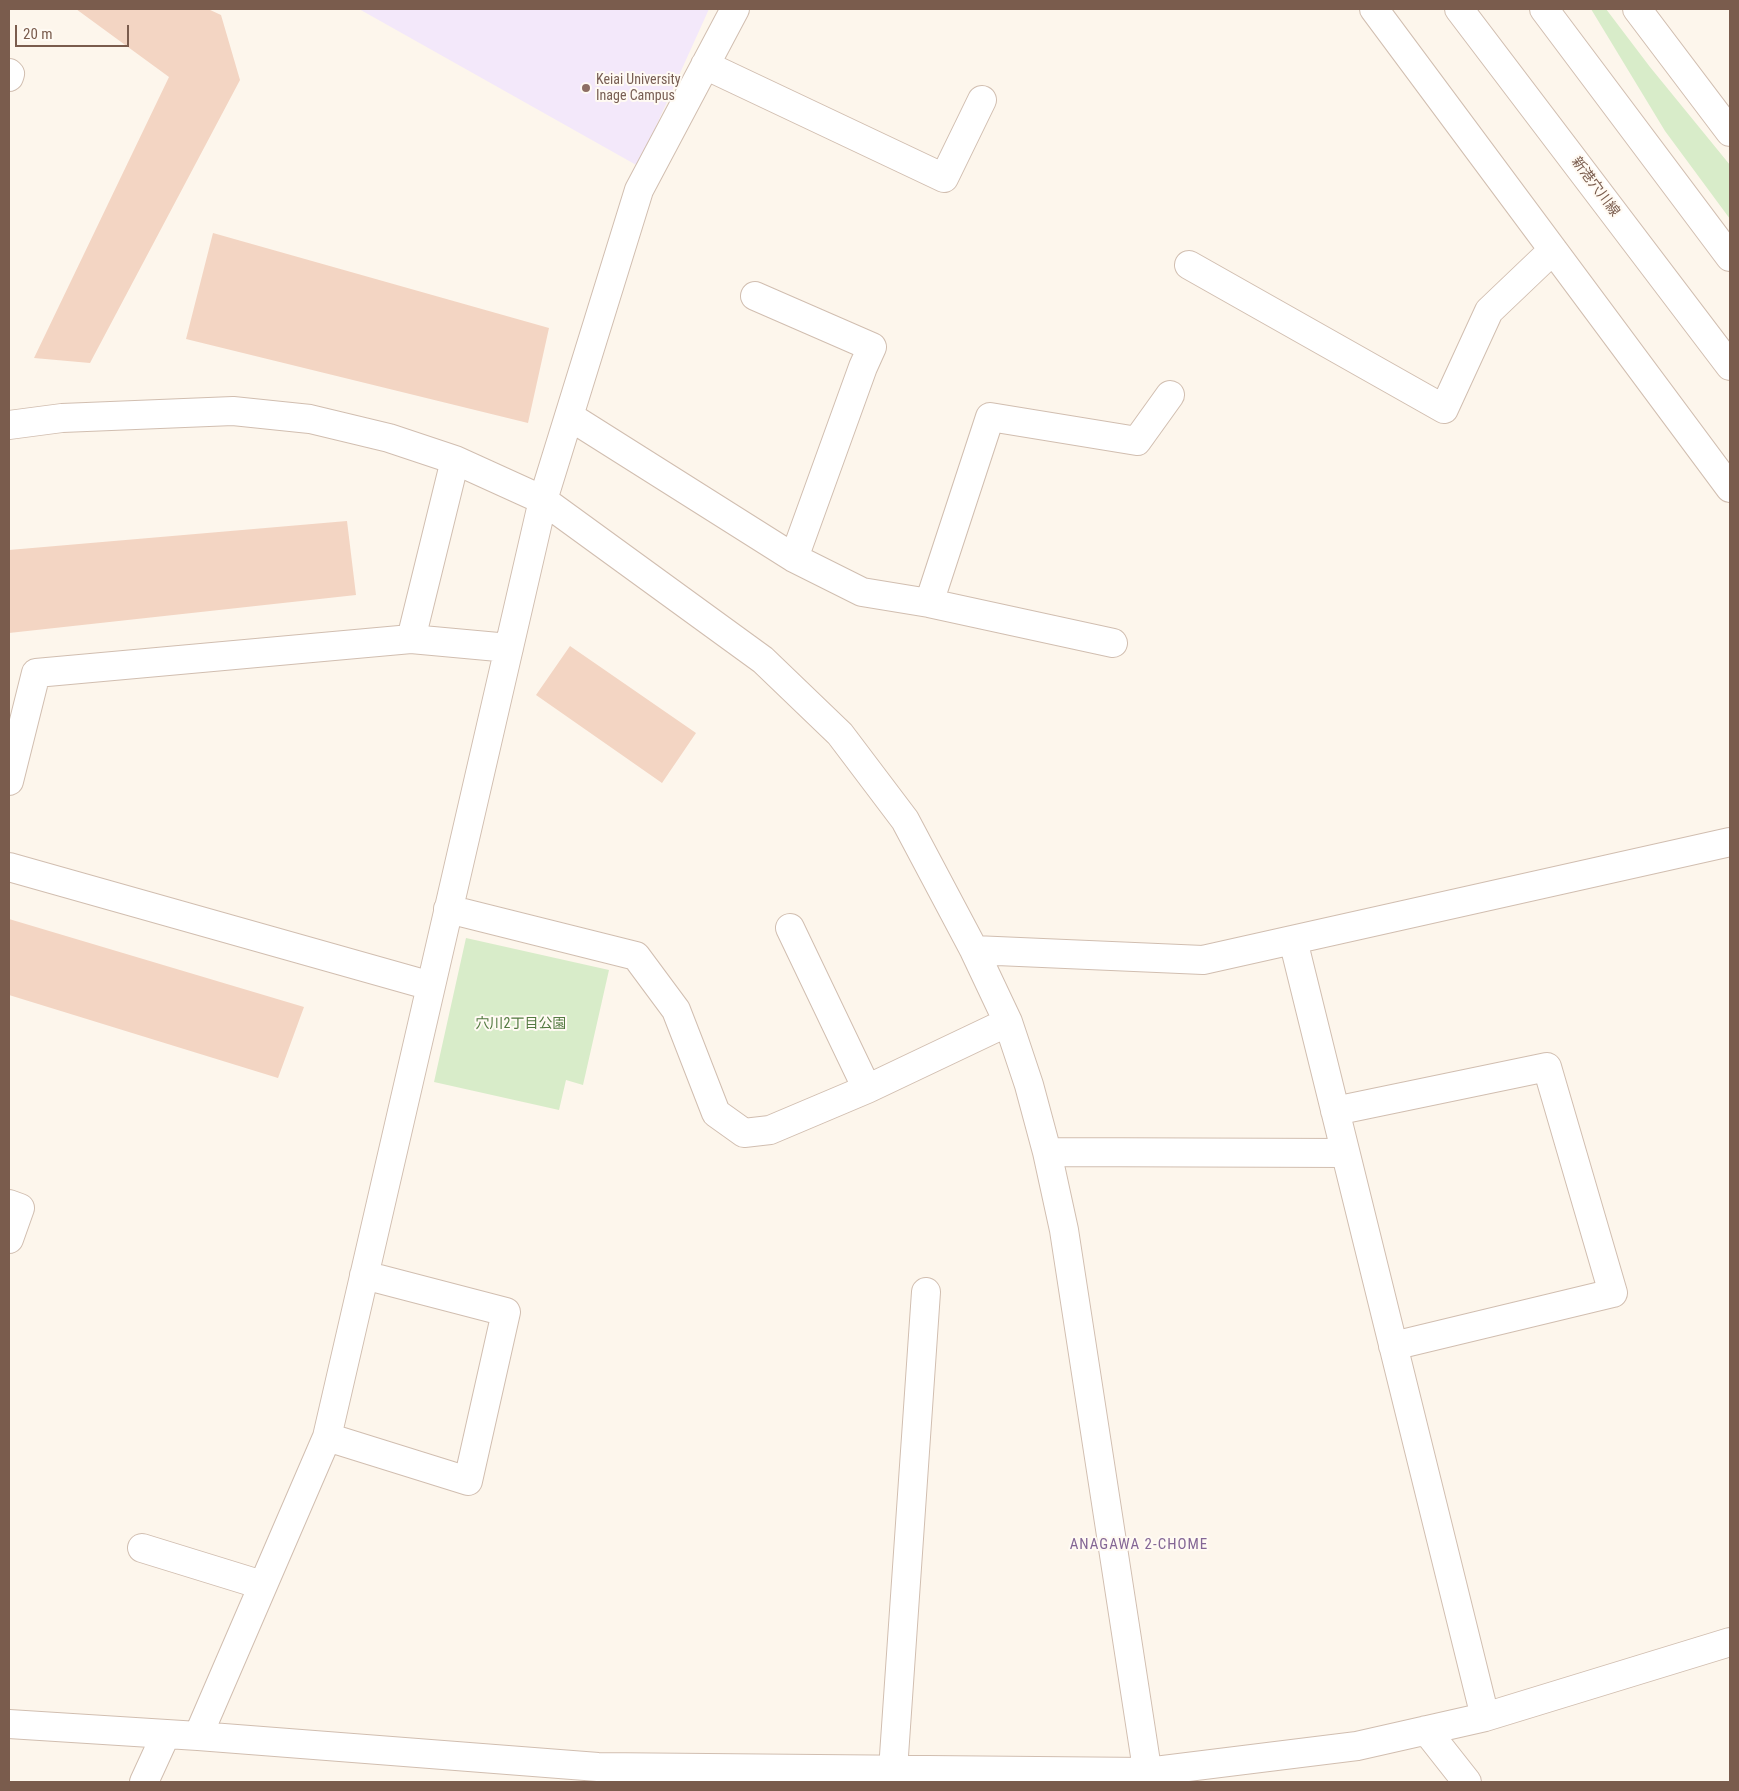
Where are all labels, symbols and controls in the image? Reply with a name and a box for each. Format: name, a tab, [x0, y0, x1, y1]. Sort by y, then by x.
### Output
scale bar	[18, 15, 131, 47]
text: 20 m	[23, 25, 53, 43]
place label: Keiai University Inage Campus	[596, 72, 681, 104]
marker: Keiai University Inage Campus	[580, 82, 592, 94]
street label: 新港穴川線	[1567, 154, 1623, 220]
park label: 穴川2丁目公園	[476, 1016, 566, 1032]
district label: ANAGAWA 2-CHOME	[1068, 1536, 1210, 1554]

